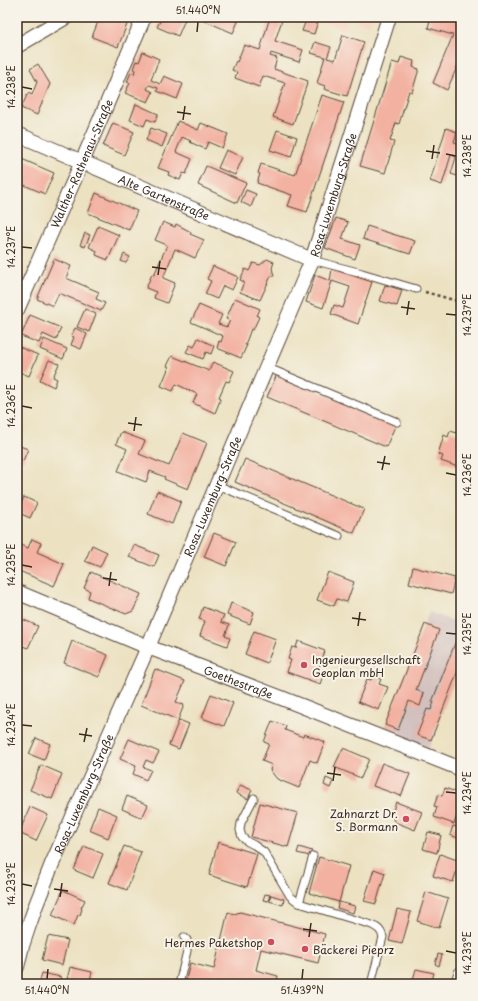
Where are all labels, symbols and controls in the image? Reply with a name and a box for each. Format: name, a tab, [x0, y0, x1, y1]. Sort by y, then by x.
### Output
text: 51.440°N	[175, 2, 221, 17]
text: 14.238°E	[3, 65, 18, 109]
street label: Walther-Rathenau-Straße	[46, 96, 117, 230]
street label: Rosa-Luxemburg-Straße	[305, 130, 360, 259]
text: 14.238°E	[459, 134, 474, 178]
street label: Alte Gartenstraße	[116, 170, 212, 224]
text: 14.237°E	[3, 226, 18, 268]
text: 14.237°E	[459, 294, 474, 336]
text: 14.236°E	[3, 384, 18, 428]
street label: Rosa-Luxemburg-Straße	[179, 433, 245, 559]
text: 14.236°E	[459, 453, 474, 497]
text: 14.235°E	[3, 543, 18, 587]
text: 14.235°E	[459, 612, 474, 656]
place label: Ingenieurgesellschaft Geoplan mbH	[312, 651, 421, 681]
marker: Ingenieurgesellschaft Geoplan mbH	[299, 660, 309, 670]
street label: Goethestraße	[202, 661, 276, 703]
text: 14.234°E	[3, 703, 18, 747]
street label: Rosa-Luxemburg-Straße	[49, 731, 117, 856]
text: 14.234°E	[459, 771, 474, 815]
place label: Zahnarzt Dr. S. Bormann	[330, 805, 398, 835]
marker: Zahnarzt Dr. S. Bormann	[401, 814, 411, 824]
text: 14.233°E	[3, 862, 18, 906]
text: 14.233°E	[459, 931, 474, 975]
place label: Hermes Paketshop	[165, 934, 263, 951]
marker: Hermes Paketshop	[266, 937, 276, 947]
place label: Bäckerei Pieprz	[313, 941, 394, 958]
marker: Bäckerei Pieprz	[300, 944, 310, 954]
text: 51.440°N	[24, 982, 70, 997]
text: 51.439°N	[280, 982, 324, 997]

